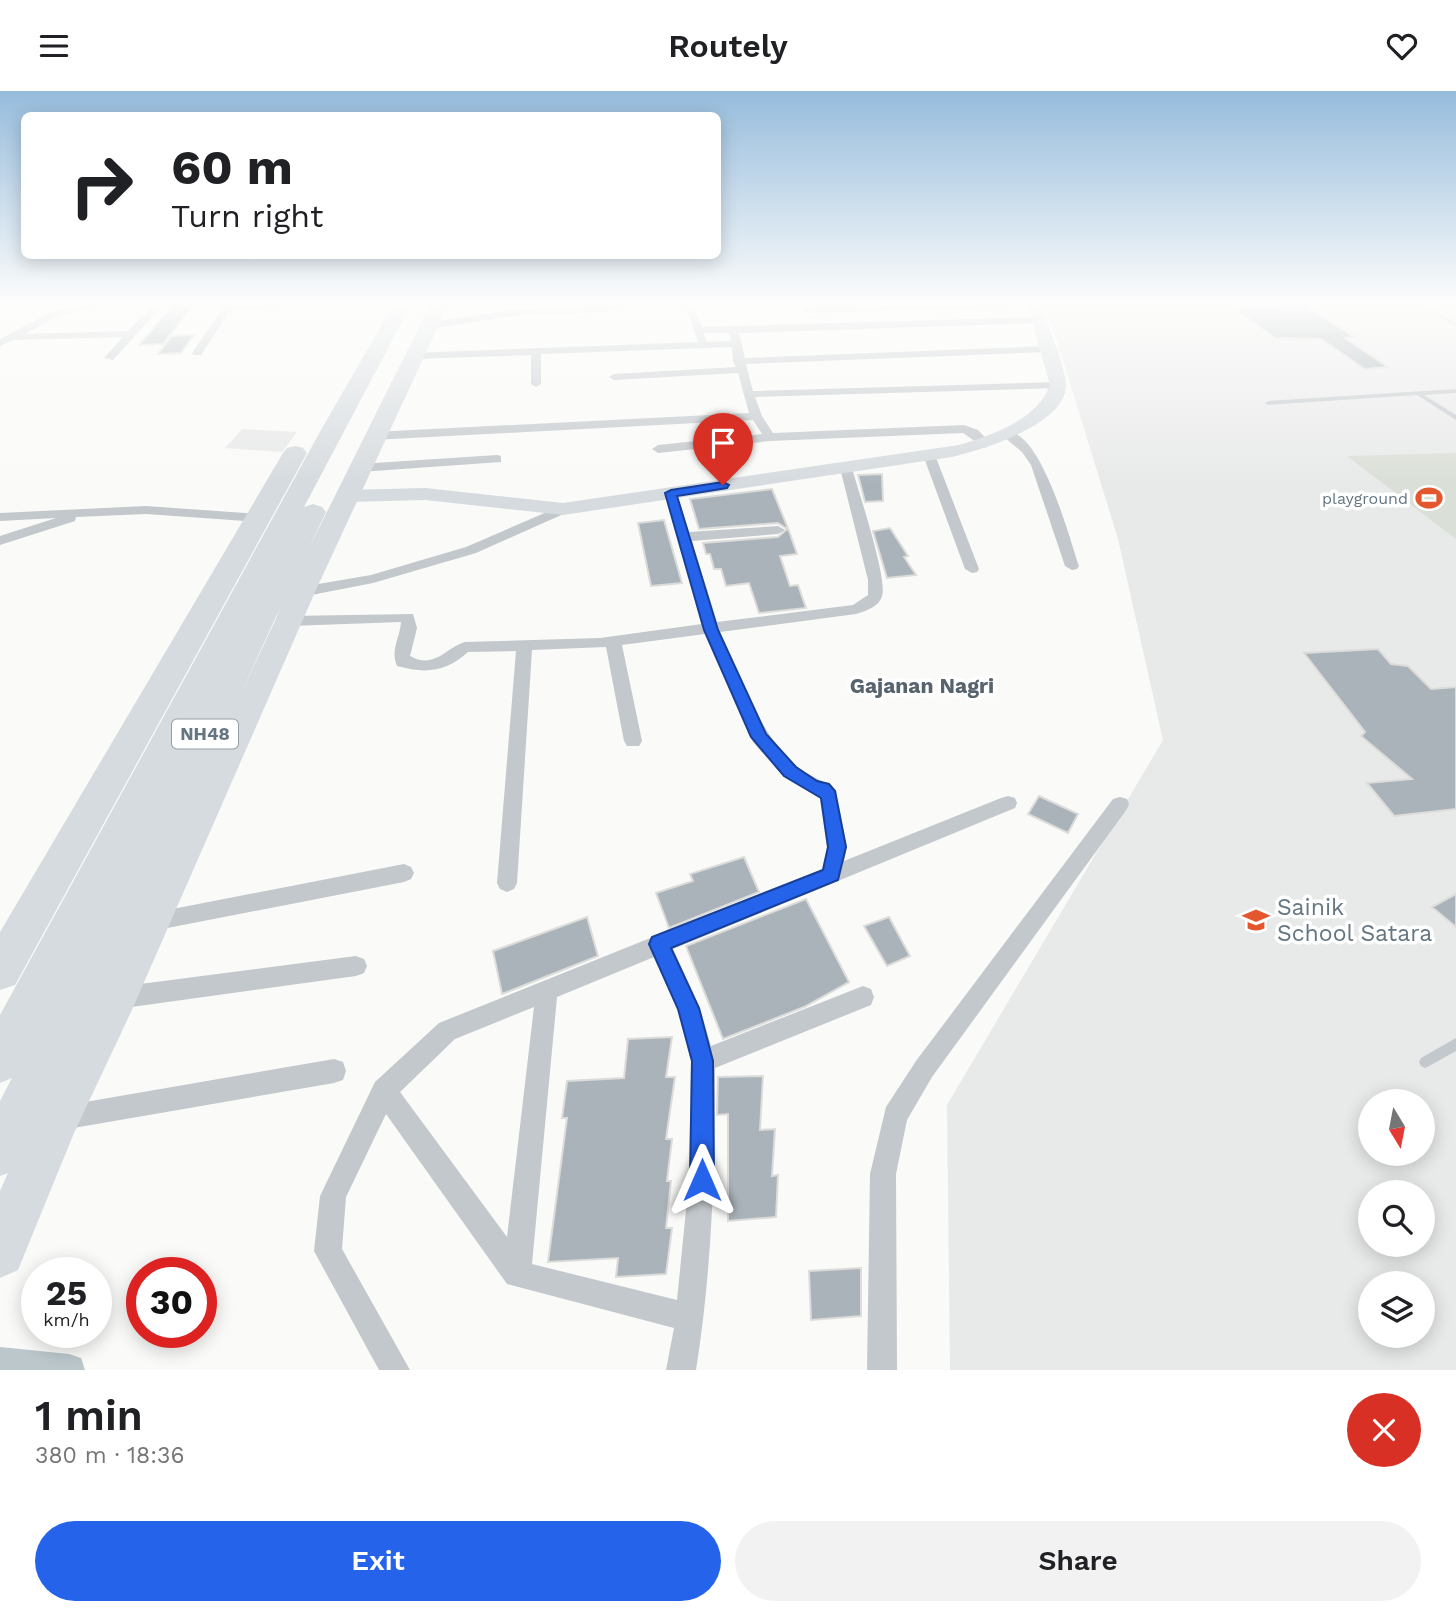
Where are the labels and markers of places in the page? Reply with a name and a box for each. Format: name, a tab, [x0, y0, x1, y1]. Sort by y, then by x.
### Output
pin	[693, 413, 753, 485]
sports icon: playground	[1414, 483, 1444, 513]
place label: playground	[1322, 489, 1408, 508]
place label: Sainik School Satara	[1277, 894, 1432, 947]
school or university icon: Sainik School Satara	[1241, 905, 1271, 935]

